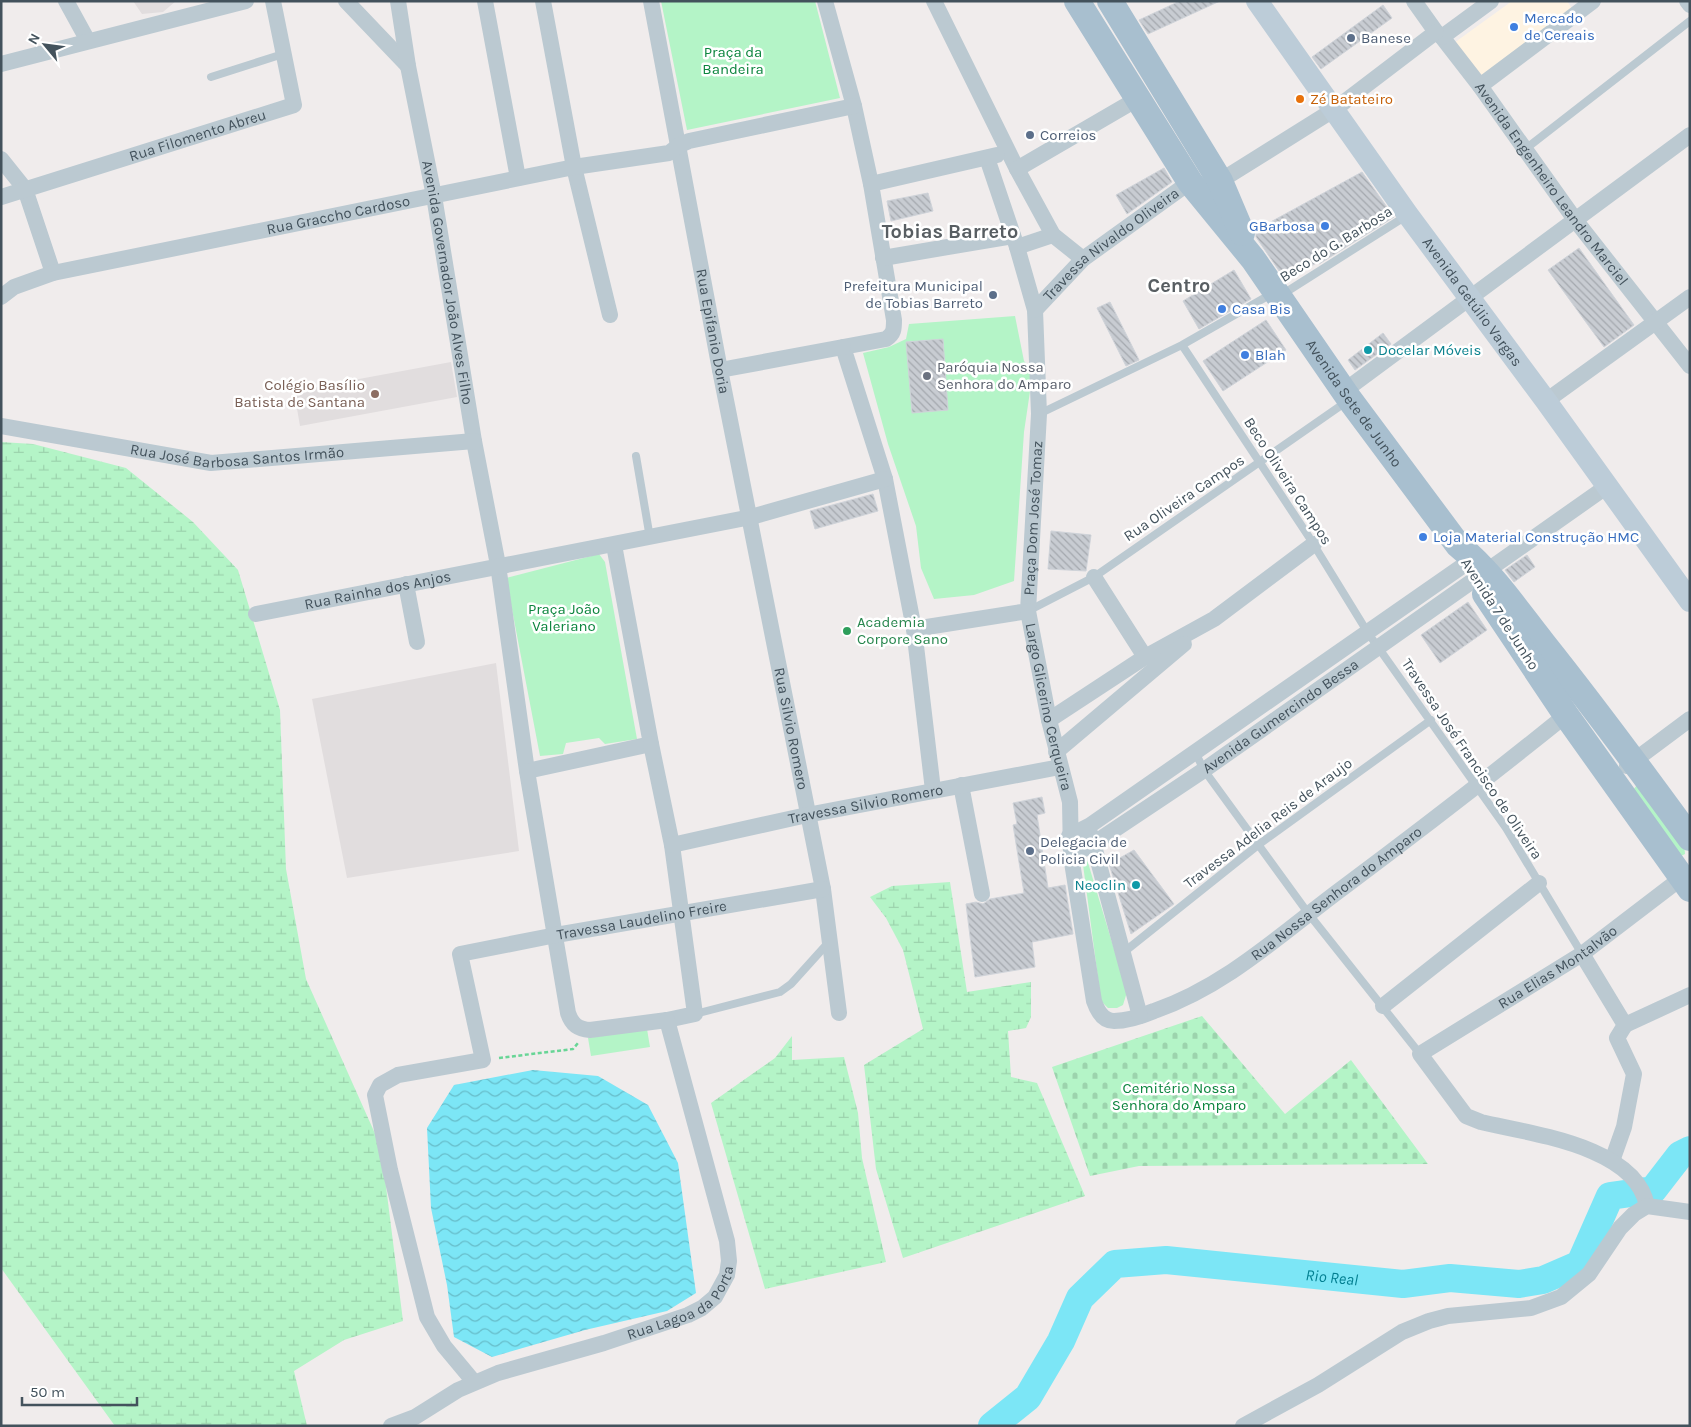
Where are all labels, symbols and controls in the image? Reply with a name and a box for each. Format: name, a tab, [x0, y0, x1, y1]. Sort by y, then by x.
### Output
place label: Mercado de Cereais	[1524, 9, 1595, 44]
north arrow	[20, 20, 70, 70]
marker: Mercado de Cereais	[1508, 21, 1520, 33]
place label: Banese	[1361, 29, 1411, 47]
text: N	[24, 30, 44, 47]
marker: Banese	[1345, 32, 1357, 44]
park label: Praça da Bandeira	[702, 43, 764, 78]
street label: Avenida Engenheiro Leandro Marciel	[1471, 79, 1632, 289]
place label: Zé Batateiro	[1310, 90, 1393, 108]
marker: Zé Batateiro	[1294, 93, 1306, 105]
street label: Rua Filomento Abreu	[127, 105, 268, 165]
place label: Correios	[1040, 126, 1097, 144]
marker: Correios	[1024, 129, 1036, 141]
street label: Avenida Governador João Alves Filho	[418, 159, 477, 406]
street label: Travessa Nivaldo Oliveira	[1039, 184, 1182, 305]
street label: Rua Graccho Cardoso	[265, 192, 412, 238]
street label: Beco do G. Barbosa	[1276, 202, 1396, 286]
place label: GBarbosa	[1249, 217, 1315, 235]
district label: Tobias Barreto	[882, 220, 1018, 243]
marker: GBarbosa	[1319, 220, 1331, 232]
street label: Avenida Getúlio Vargas	[1419, 234, 1526, 370]
street label: Rua Epifanio Doria	[692, 267, 734, 395]
district label: Centro	[1148, 274, 1210, 297]
place label: Prefeitura Municipal de Tobias Barreto	[844, 277, 983, 312]
marker: Prefeitura Municipal de Tobias Barreto	[987, 289, 999, 301]
place label: Casa Bis	[1232, 300, 1291, 318]
marker: Casa Bis	[1216, 303, 1228, 315]
street label: Avenida Sete de Junho	[1302, 336, 1406, 471]
place label: Docelar Móveis	[1378, 341, 1481, 359]
marker: Docelar Móveis	[1362, 344, 1374, 356]
place label: Blah	[1255, 346, 1286, 364]
marker: Blah	[1239, 349, 1251, 361]
place label: Paróquia Nossa Senhora do Amparo	[937, 358, 1071, 393]
marker: Paróquia Nossa Senhora do Amparo	[921, 370, 933, 382]
place label: Colégio Basílio Batista de Santana	[234, 376, 365, 411]
marker: Colégio Basílio Batista de Santana	[369, 388, 381, 400]
street label: Beco Oliveira Campos	[1240, 414, 1336, 548]
street label: Rua José Barbosa Santos Irmão	[129, 440, 345, 472]
street label: Praça Dom José Tomaz	[1020, 440, 1046, 596]
street label: Rua Oliveira Campos	[1120, 451, 1248, 545]
place label: Loja Material Construção HMC	[1433, 528, 1639, 546]
marker: Loja Material Construção HMC	[1417, 531, 1429, 543]
street label: Avenida 7 de Junho	[1457, 555, 1543, 673]
street label: Rua Rainha dos Anjos	[303, 567, 453, 613]
park label: Praça João Valeriano	[528, 600, 600, 635]
place label: Academia Corpore Sano	[857, 613, 948, 648]
street label: Largo Glicerino Cerqueira	[1021, 621, 1076, 793]
marker: Academia Corpore Sano	[841, 625, 853, 637]
street label: Avenida Gumercindo Bessa	[1199, 655, 1362, 777]
street label: Travessa José Francisco de Oliveira	[1398, 655, 1546, 863]
street label: Rua Silvio Romero	[770, 666, 812, 791]
street label: Travessa Adelia Reis de Araujo	[1180, 754, 1356, 892]
street label: Travessa Silvio Romero	[787, 780, 945, 828]
street label: Rua Nossa Senhora do Amparo	[1247, 822, 1425, 965]
place label: Delegacia de Policia Civil	[1040, 833, 1127, 868]
marker: Delegacia de Policia Civil	[1024, 845, 1036, 857]
place label: Neoclin	[1074, 876, 1126, 894]
marker: Neoclin	[1130, 879, 1142, 891]
street label: Travessa Laudelino Freire	[555, 897, 728, 944]
street label: Rua Elias Montalvão	[1495, 921, 1621, 1013]
park label: Cemitério Nossa Senhora do Amparo	[1112, 1079, 1246, 1114]
street label: Rua Lagoa da Porta	[625, 1265, 737, 1344]
water label: Rio Real	[1305, 1265, 1359, 1289]
scale bar	[22, 1374, 138, 1406]
text: 50 m	[30, 1383, 65, 1401]

